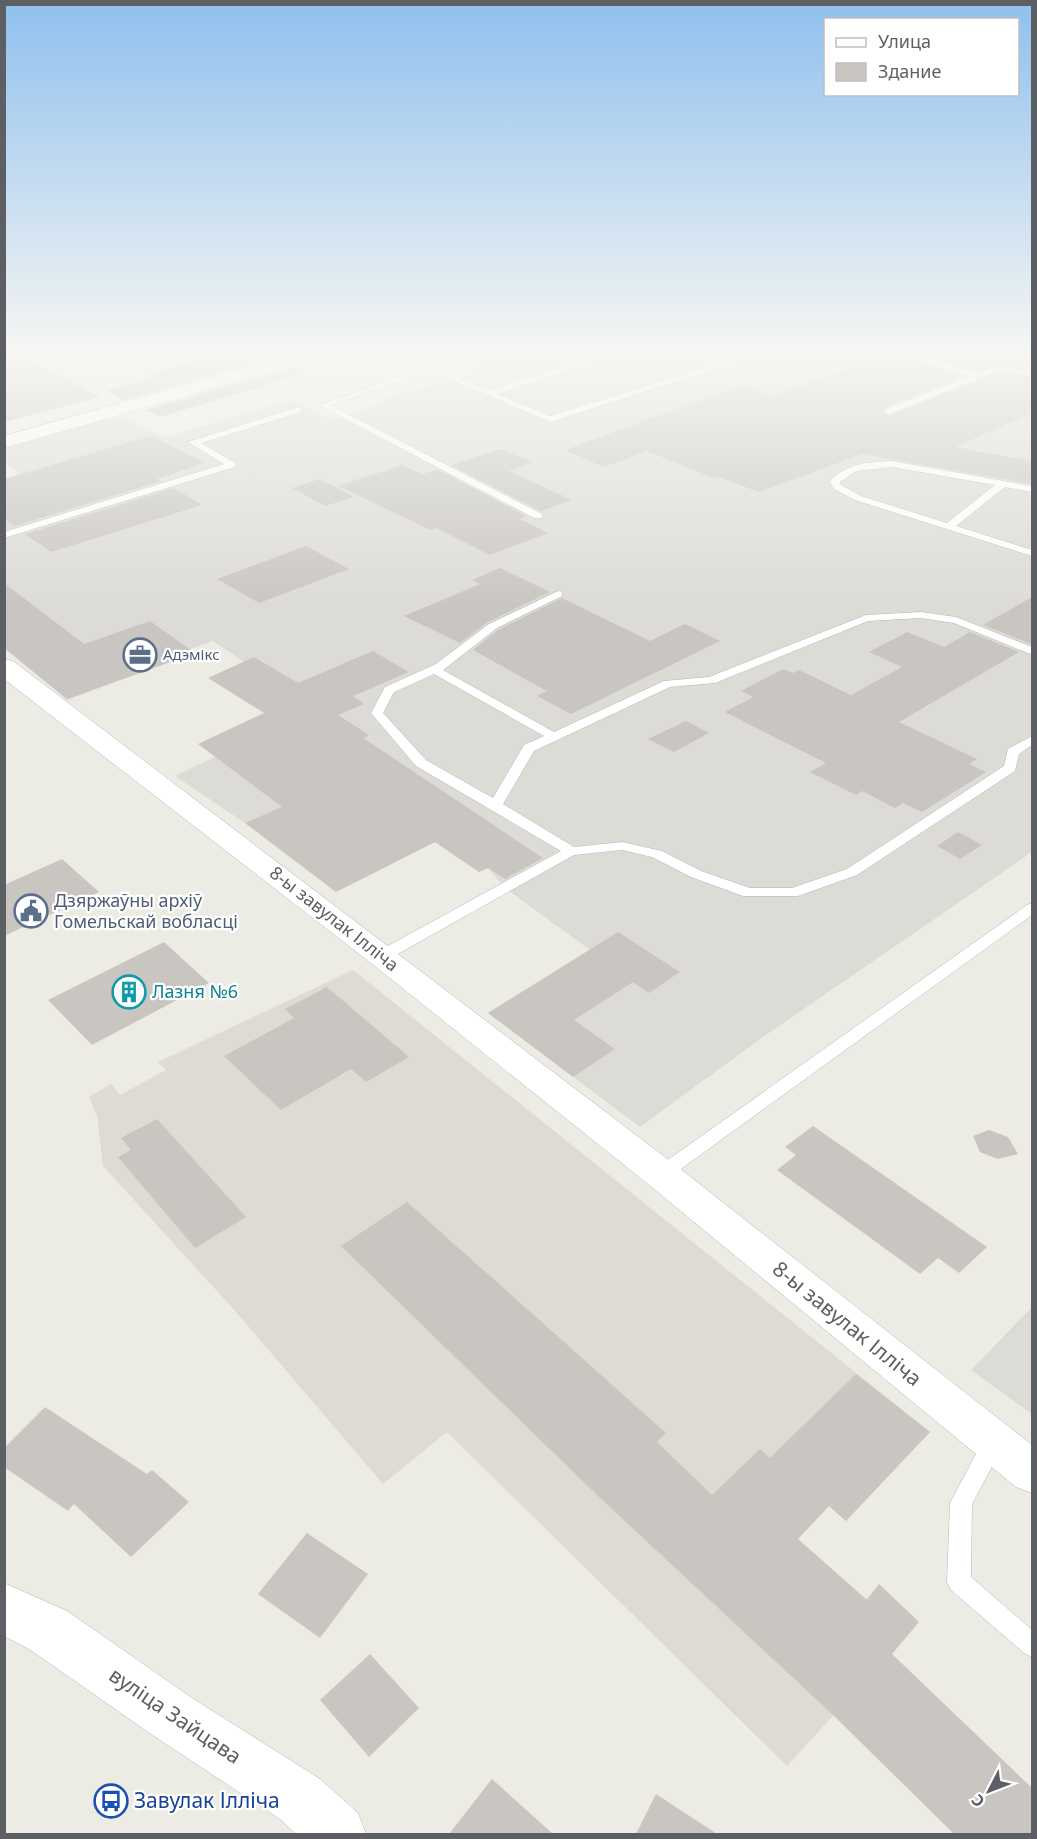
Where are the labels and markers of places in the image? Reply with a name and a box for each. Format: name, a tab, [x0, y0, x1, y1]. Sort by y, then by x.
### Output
office icon: Адэмікс	[122, 637, 158, 673]
place label: Адэмікс	[163, 644, 220, 664]
place label: Дзяржаўны архіў Гомельскай вобласці	[54, 888, 238, 933]
public building icon: Дзяржаўны архіў Гомельскай вобласці	[13, 893, 49, 929]
building icon: Лазня №6	[111, 974, 147, 1010]
place label: Лазня №6	[152, 979, 238, 1003]
bus stop icon: Завулак Ілліча	[93, 1783, 129, 1819]
place label: Завулак Ілліча	[134, 1786, 280, 1814]

